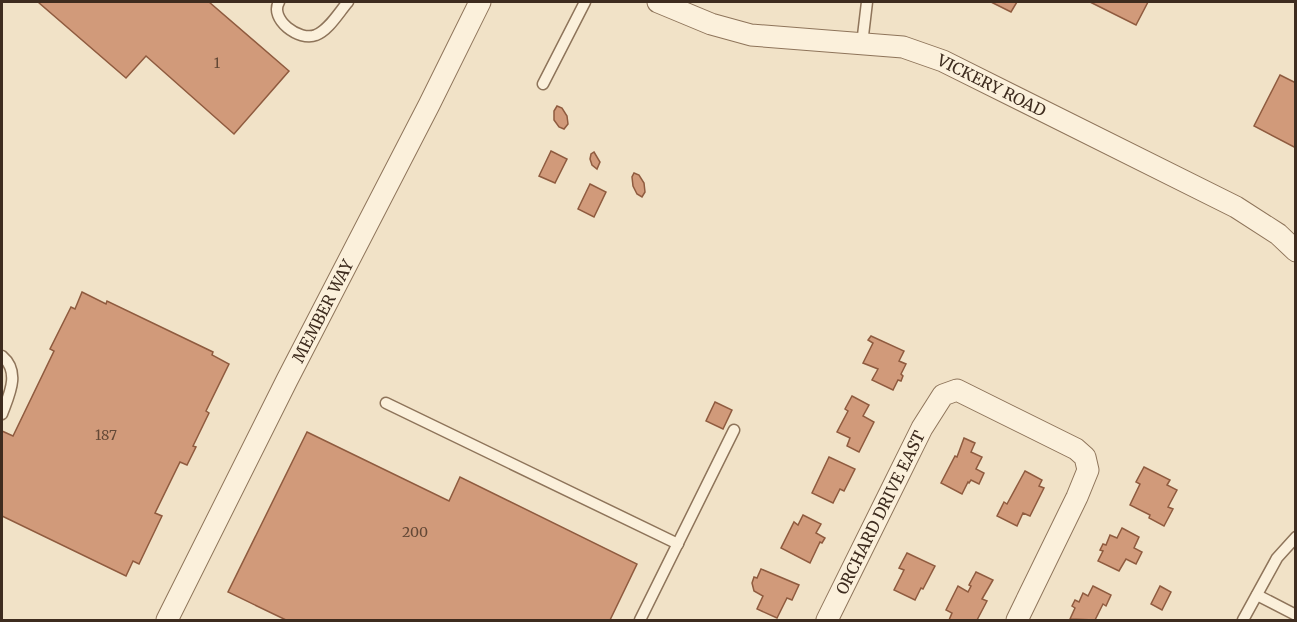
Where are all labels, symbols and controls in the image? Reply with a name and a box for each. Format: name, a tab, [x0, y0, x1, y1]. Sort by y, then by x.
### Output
street label: VICKERY ROAD	[933, 49, 1049, 121]
house number: 1	[214, 54, 220, 72]
street label: MEMBER WAY	[288, 256, 358, 366]
house number: 187	[95, 426, 117, 444]
street label: ORCHARD DRIVE EAST	[831, 427, 929, 598]
house number: 200	[402, 523, 428, 541]

